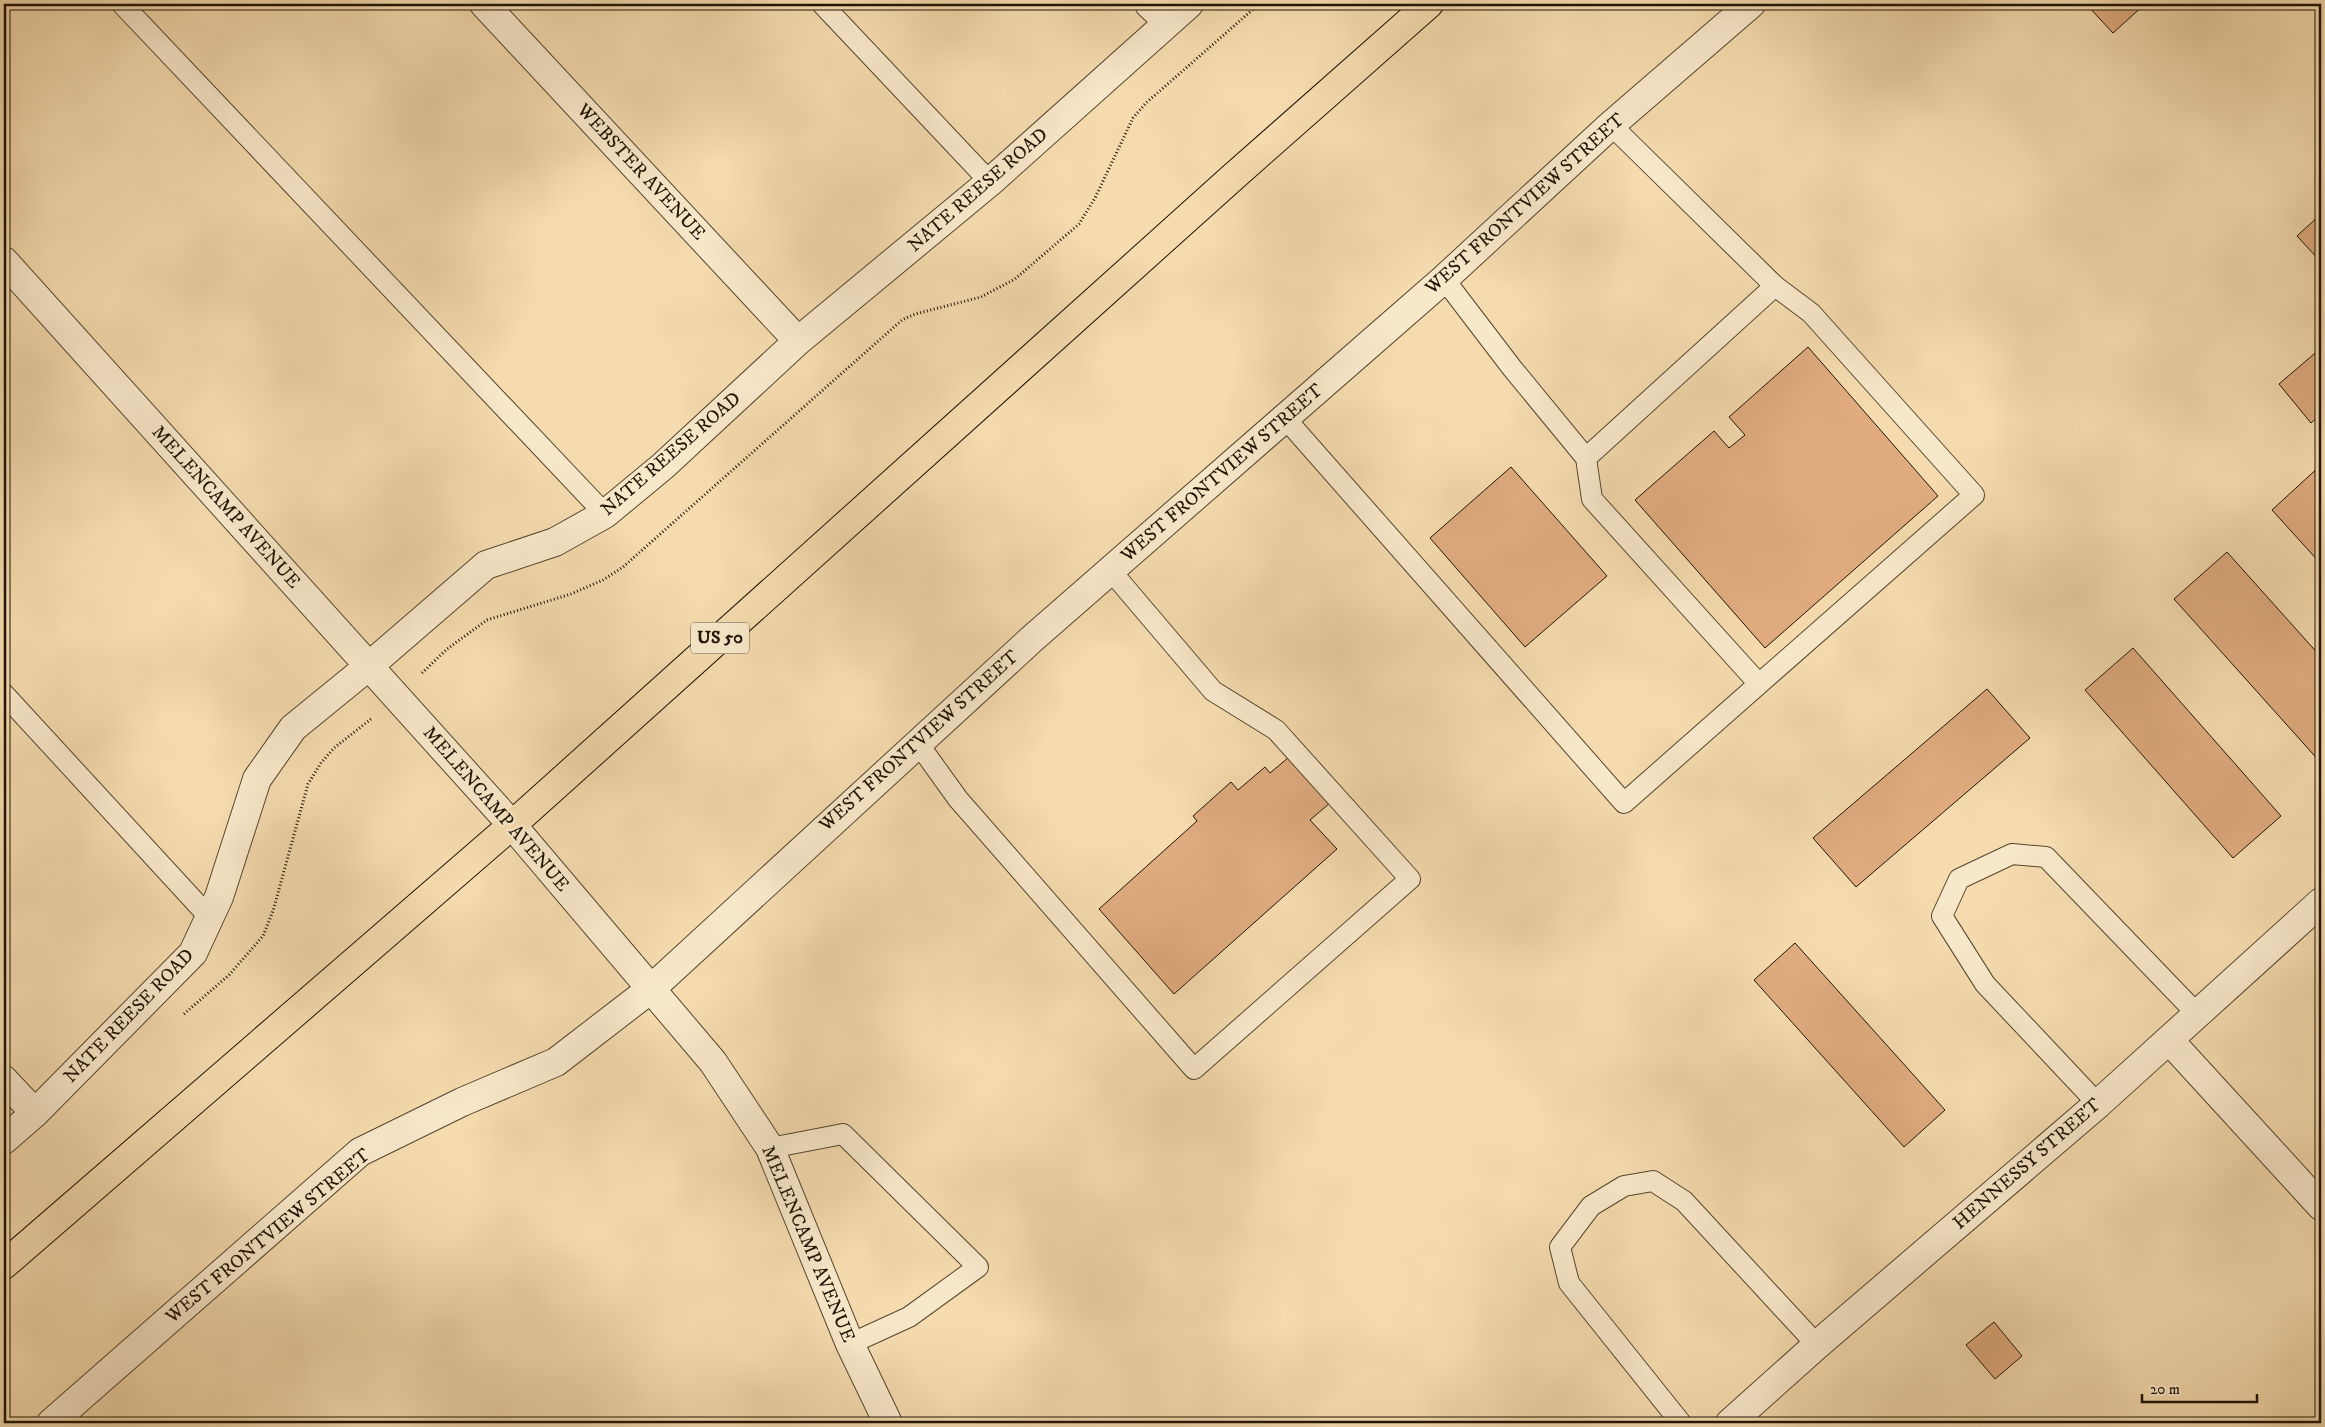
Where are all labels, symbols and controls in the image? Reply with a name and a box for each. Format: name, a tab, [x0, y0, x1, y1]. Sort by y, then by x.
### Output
street label: WEBSTER AVENUE	[571, 98, 710, 245]
street label: WEST FRONTVIEW STREET	[1420, 108, 1630, 300]
street label: NATE REESE ROAD	[903, 123, 1053, 257]
street label: WEST FRONTVIEW STREET	[1116, 379, 1328, 568]
street label: NATE REESE ROAD	[596, 387, 746, 521]
street label: MELENCAMP AVENUE	[147, 421, 305, 593]
road number: US 50	[691, 622, 749, 654]
street label: WEST FRONTVIEW STREET	[814, 645, 1024, 837]
street label: MELENCAMP AVENUE	[418, 722, 574, 896]
street label: NATE REESE ROAD	[59, 944, 199, 1088]
street label: HENNESSY STREET	[1948, 1093, 2106, 1234]
street label: MELENCAMP AVENUE	[756, 1142, 860, 1346]
street label: WEST FRONTVIEW STREET	[160, 1143, 375, 1329]
scale bar	[2142, 1372, 2258, 1404]
text: 20 m	[2150, 1380, 2180, 1399]

